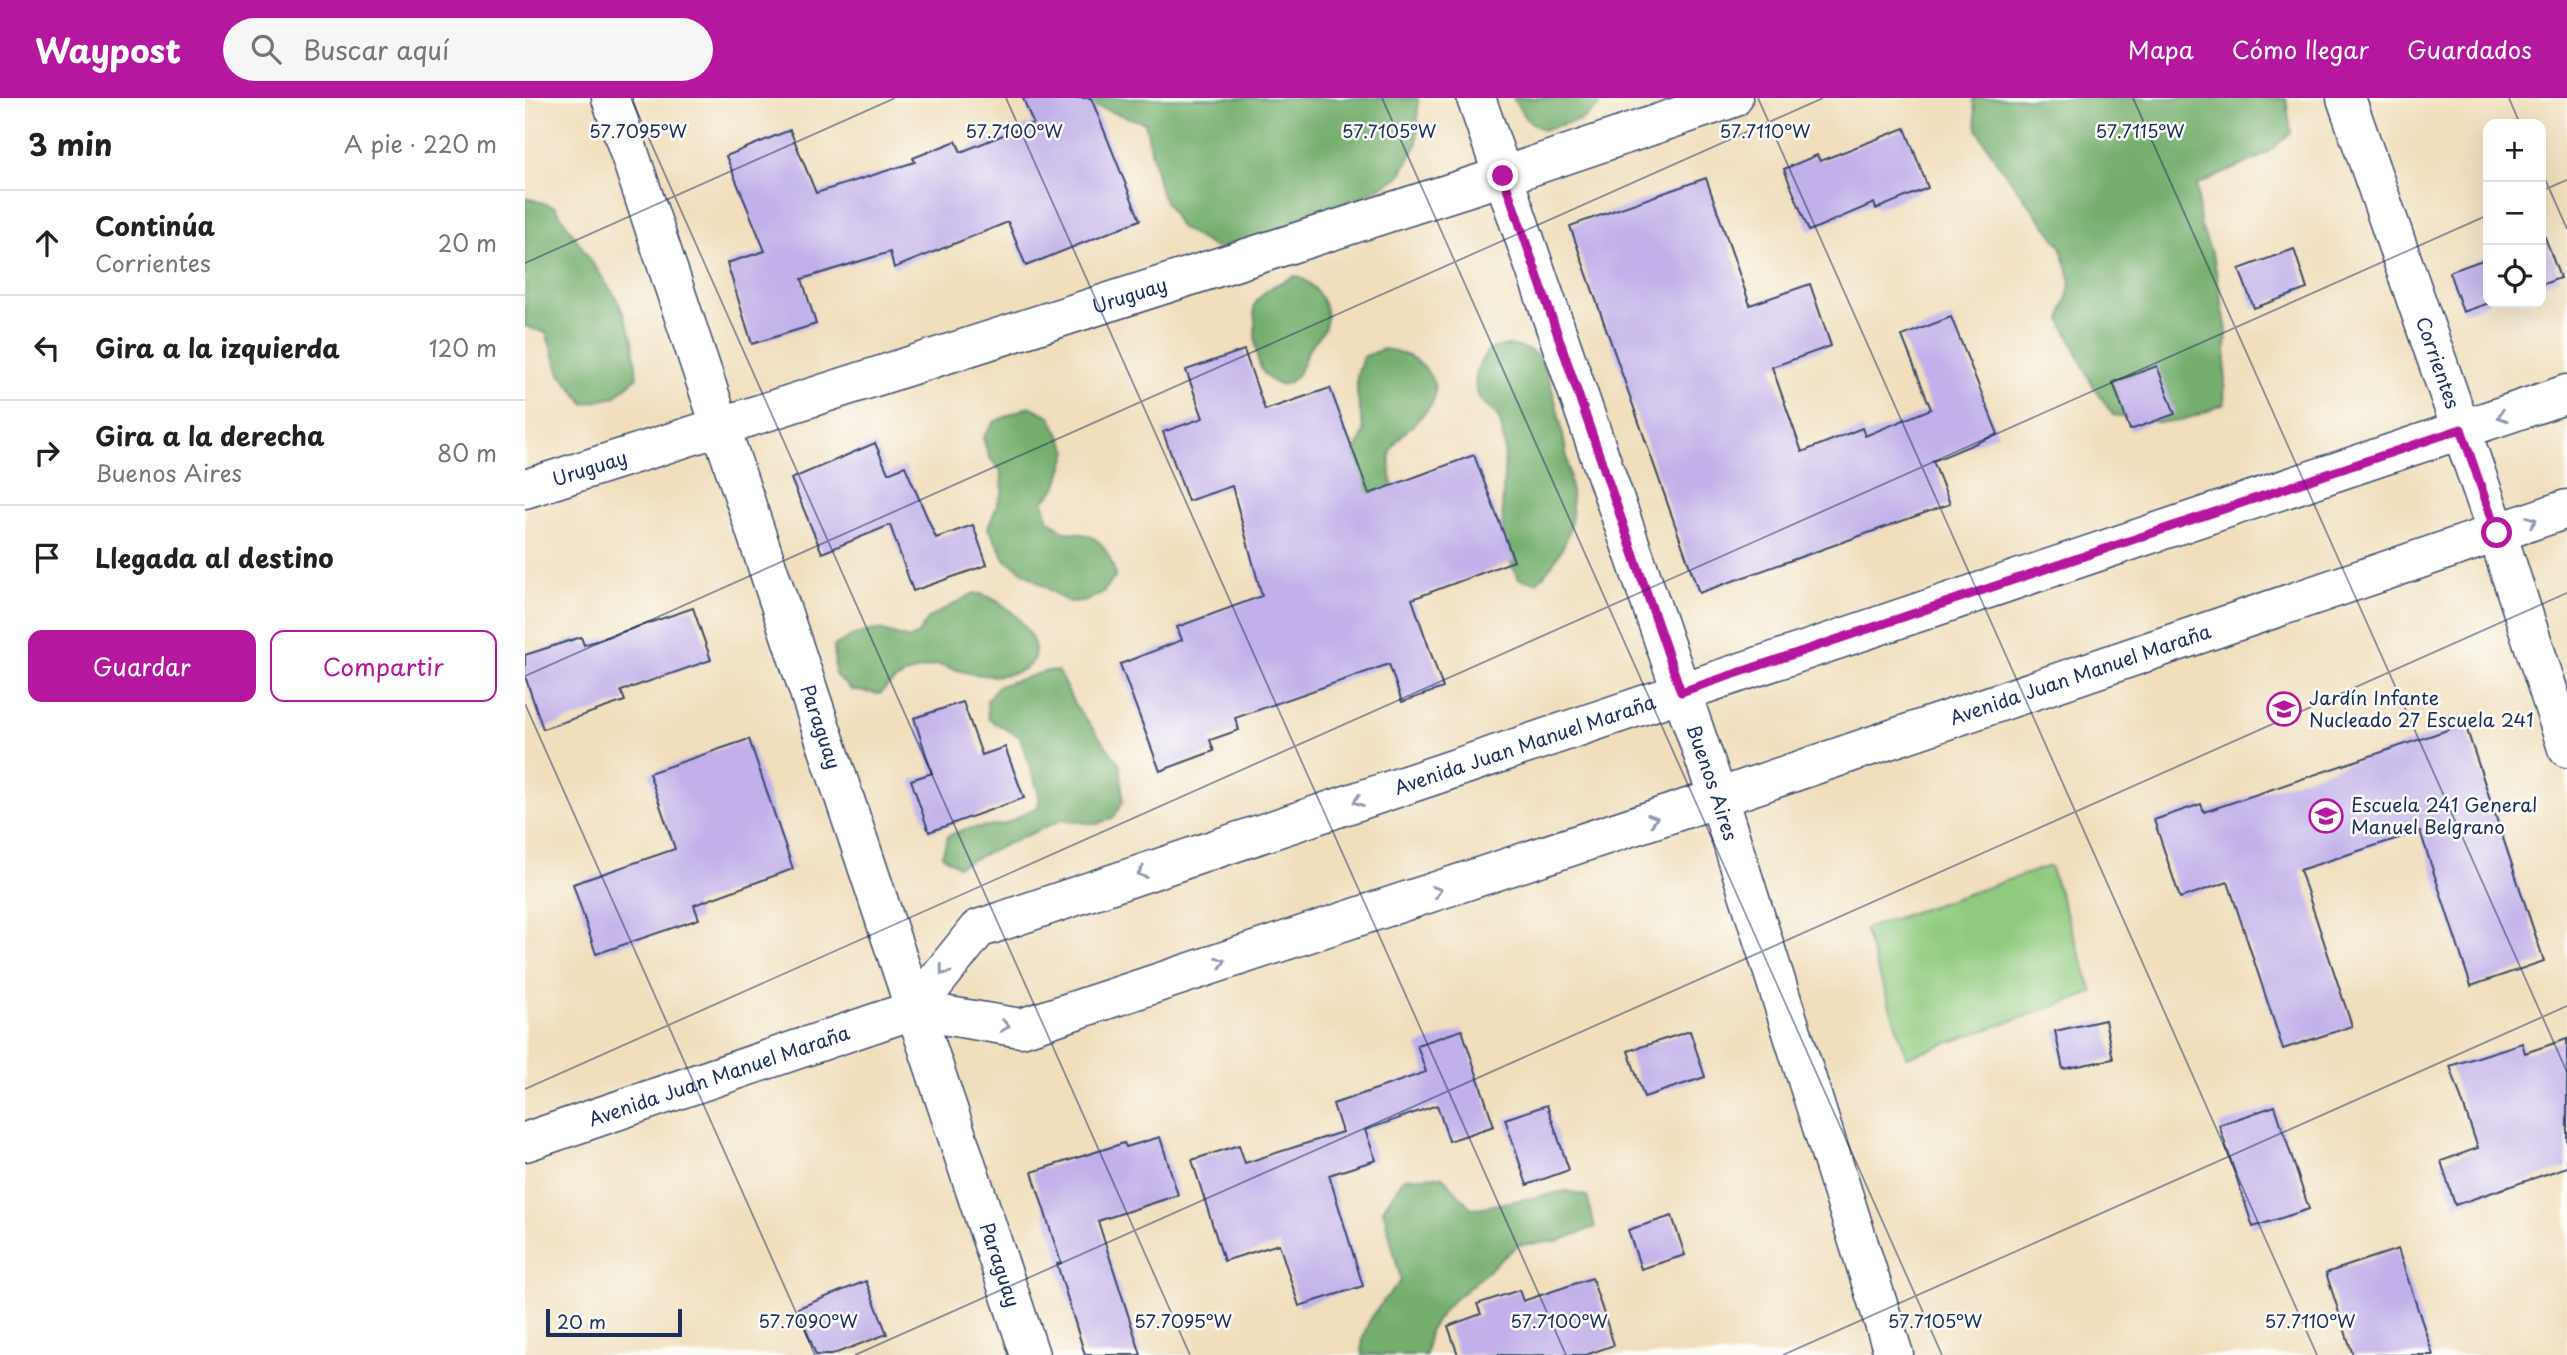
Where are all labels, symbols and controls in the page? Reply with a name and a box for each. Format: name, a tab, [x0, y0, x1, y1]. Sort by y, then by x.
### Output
search box	[223, 18, 713, 81]
text: Waypost	[35, 24, 181, 74]
icon: search	[247, 30, 285, 68]
text: Buscar aquí	[303, 30, 449, 69]
text: Mapa	[2128, 31, 2194, 67]
text: Cómo llegar	[2232, 31, 2369, 67]
text: Guardados	[2407, 31, 2532, 67]
text: 57.7095°W	[589, 117, 688, 144]
text: 57.7100°W	[965, 117, 1063, 144]
text: 57.7105°W	[1342, 117, 1437, 144]
text: 57.7110°W	[1720, 117, 1811, 144]
text: 57.7115°W	[2095, 117, 2185, 144]
map controls	[2483, 119, 2546, 308]
button: +	[2483, 119, 2546, 182]
text: 3 min	[28, 121, 113, 166]
text: A pie · 220 m	[344, 126, 497, 161]
route end	[1487, 160, 1518, 191]
button: −	[2483, 182, 2546, 245]
text: Continúa	[95, 206, 215, 245]
icon: ahead	[28, 224, 66, 262]
text: 20 m	[438, 225, 497, 260]
text: Corrientes	[95, 245, 211, 280]
button: locate	[2483, 245, 2546, 308]
street label: Uruguay	[1088, 269, 1171, 320]
street label: Corrientes	[2410, 312, 2468, 412]
text: Gira a la izquierda	[95, 328, 340, 367]
icon: left	[28, 329, 66, 367]
text: 120 m	[429, 330, 497, 365]
one-way arrow	[2497, 407, 2509, 422]
text: Gira a la derecha	[95, 416, 325, 455]
icon: right	[28, 434, 66, 472]
text: 80 m	[437, 435, 497, 470]
street label: Uruguay	[548, 442, 631, 492]
text: Buenos Aires	[95, 455, 242, 490]
one-way arrow	[2526, 515, 2538, 529]
route start	[2481, 517, 2512, 548]
text: Llegada al destino	[95, 538, 334, 577]
icon: arrive	[28, 539, 66, 577]
street label: Avenida Juan Manuel Maraña	[1946, 616, 2214, 731]
button: Guardar	[28, 630, 256, 702]
button: Compartir	[270, 630, 497, 702]
street label: Paraguay	[795, 681, 849, 773]
place label: Jardín Infante Nucleado 27 Escuela 241	[2309, 683, 2534, 733]
street label: Avenida Juan Manuel Maraña	[1390, 687, 1659, 801]
school or university icon: Jardín Infante Nucleado 27 Escuela 241	[2265, 690, 2303, 728]
street label: Buenos Aires	[1680, 720, 1746, 844]
place label: Escuela 241 General Manuel Belgrano	[2351, 790, 2537, 840]
one-way arrow	[1352, 792, 1364, 807]
school or university icon: Escuela 241 General Manuel Belgrano	[2307, 797, 2345, 835]
one-way arrow	[1646, 813, 1659, 827]
one-way arrow	[1137, 865, 1149, 879]
one-way arrow	[1431, 884, 1443, 899]
one-way arrow	[1215, 956, 1227, 970]
one-way arrow	[940, 963, 953, 976]
street label: Avenida Juan Manuel Maraña	[584, 1018, 853, 1132]
one-way arrow	[999, 1018, 1011, 1033]
street label: Paraguay	[974, 1219, 1028, 1310]
scale bar	[546, 1306, 683, 1338]
text: 20 m	[557, 1307, 606, 1335]
text: 57.7090°W	[758, 1307, 858, 1334]
text: 57.7095°W	[1134, 1307, 1233, 1334]
text: 57.7100°W	[1510, 1307, 1608, 1334]
text: 57.7105°W	[1888, 1307, 1983, 1334]
text: 57.7110°W	[2265, 1307, 2356, 1334]

